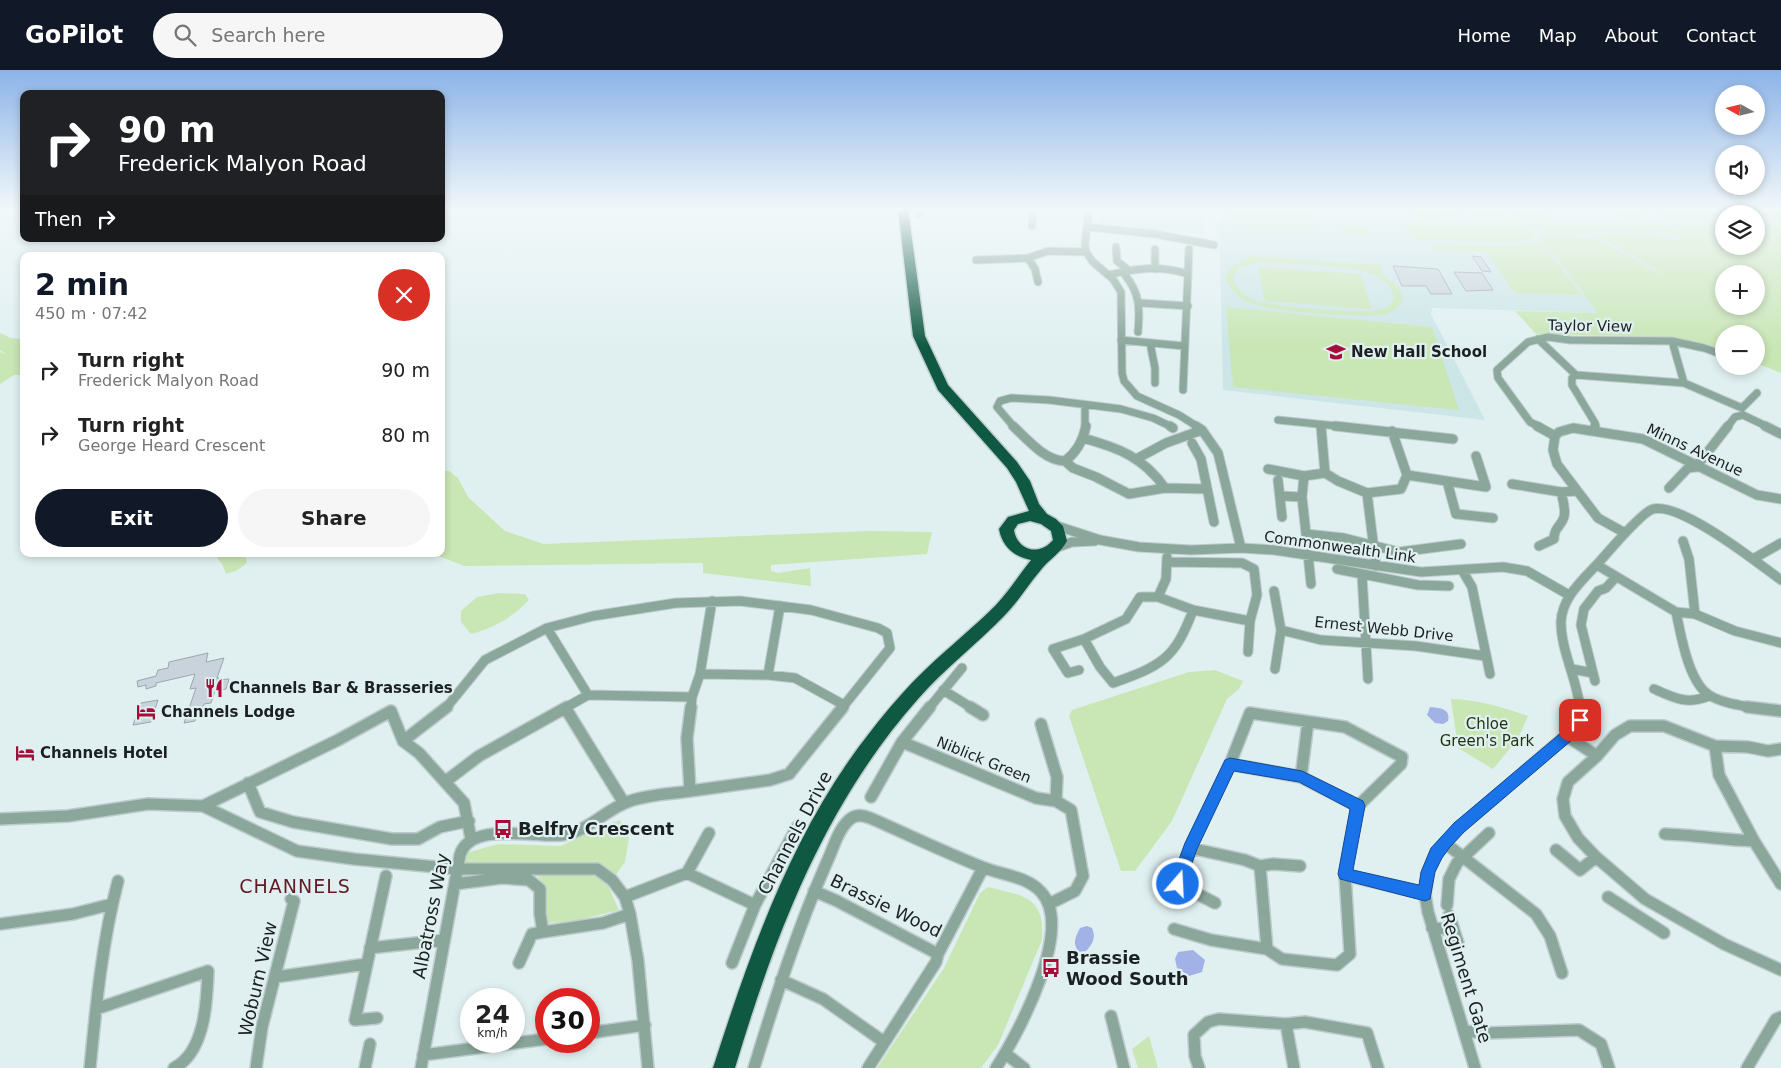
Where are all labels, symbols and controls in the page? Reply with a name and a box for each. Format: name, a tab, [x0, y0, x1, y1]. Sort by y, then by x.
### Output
search box	[153, 13, 503, 58]
text: GoPilot	[25, 21, 123, 49]
icon: search	[171, 21, 199, 49]
text: Search here	[211, 24, 325, 46]
text: Home	[1458, 25, 1511, 46]
text: Map	[1539, 25, 1577, 46]
text: About	[1605, 25, 1658, 46]
text: Contact	[1686, 25, 1756, 46]
north arrow	[1715, 85, 1765, 135]
map controls	[1715, 85, 1765, 375]
icon: right	[35, 110, 100, 175]
text: 90 m	[118, 110, 215, 150]
button: sound	[1715, 145, 1765, 195]
text: Frederick Malyon Road	[118, 151, 367, 176]
icon: right	[92, 205, 120, 233]
button: layers	[1715, 205, 1765, 255]
text: Then	[35, 208, 82, 230]
button: +	[1715, 265, 1765, 315]
text: 2 min	[35, 267, 129, 302]
button: close	[378, 269, 430, 321]
text: 450 m · 07:42	[35, 304, 148, 323]
street label: Taylor View	[1547, 316, 1632, 336]
button: −	[1715, 325, 1765, 375]
school or university icon: New Hall School	[1325, 341, 1347, 363]
place label: New Hall School	[1351, 343, 1487, 361]
text: Turn right	[78, 349, 184, 371]
icon: right	[35, 356, 63, 384]
text: 90 m	[381, 359, 430, 381]
text: Frederick Malyon Road	[78, 371, 259, 390]
text: Turn right	[78, 414, 184, 436]
street label: Minns Avenue	[1644, 420, 1746, 480]
icon: right	[35, 421, 63, 449]
text: 80 m	[381, 424, 430, 446]
text: George Heard Crescent	[78, 436, 265, 455]
button: Exit	[35, 489, 228, 547]
button: Share	[238, 489, 430, 547]
street label: Commonwealth Link	[1263, 527, 1417, 567]
street label: Ernest Webb Drive	[1314, 613, 1454, 645]
restaurant icon: Channels Bar & Brasseries	[203, 677, 225, 699]
place label: Channels Bar & Brasseries	[229, 679, 453, 697]
pin	[1559, 699, 1601, 741]
hotel icon: Channels Lodge	[135, 701, 157, 723]
place label: Channels Lodge	[161, 703, 295, 721]
icon: arrive	[1566, 706, 1594, 734]
park label: Chloe Green's Park	[1440, 715, 1535, 750]
street label: Niblick Green	[934, 733, 1034, 787]
hotel icon: Channels Hotel	[14, 742, 36, 764]
place label: Channels Hotel	[40, 744, 168, 762]
street label: Channels Drive	[753, 767, 836, 898]
bus stop icon: Belfry Crescent	[492, 818, 514, 840]
place label: Belfry Crescent	[518, 818, 675, 839]
street label: Albatross Way	[408, 851, 453, 981]
position arrow	[1151, 857, 1203, 909]
street label: Brassie Wood	[827, 869, 945, 942]
district label: CHANNELS	[239, 875, 351, 897]
street label: Regiment Gate	[1437, 910, 1496, 1046]
street label: Woburn View	[234, 919, 281, 1039]
place label: Brassie Wood South	[1066, 947, 1189, 989]
bus stop icon: Brassie Wood South	[1040, 957, 1062, 979]
speed limit sign: 30	[535, 988, 600, 1053]
text: 24	[475, 1000, 510, 1029]
text: km/h	[477, 1026, 508, 1040]

